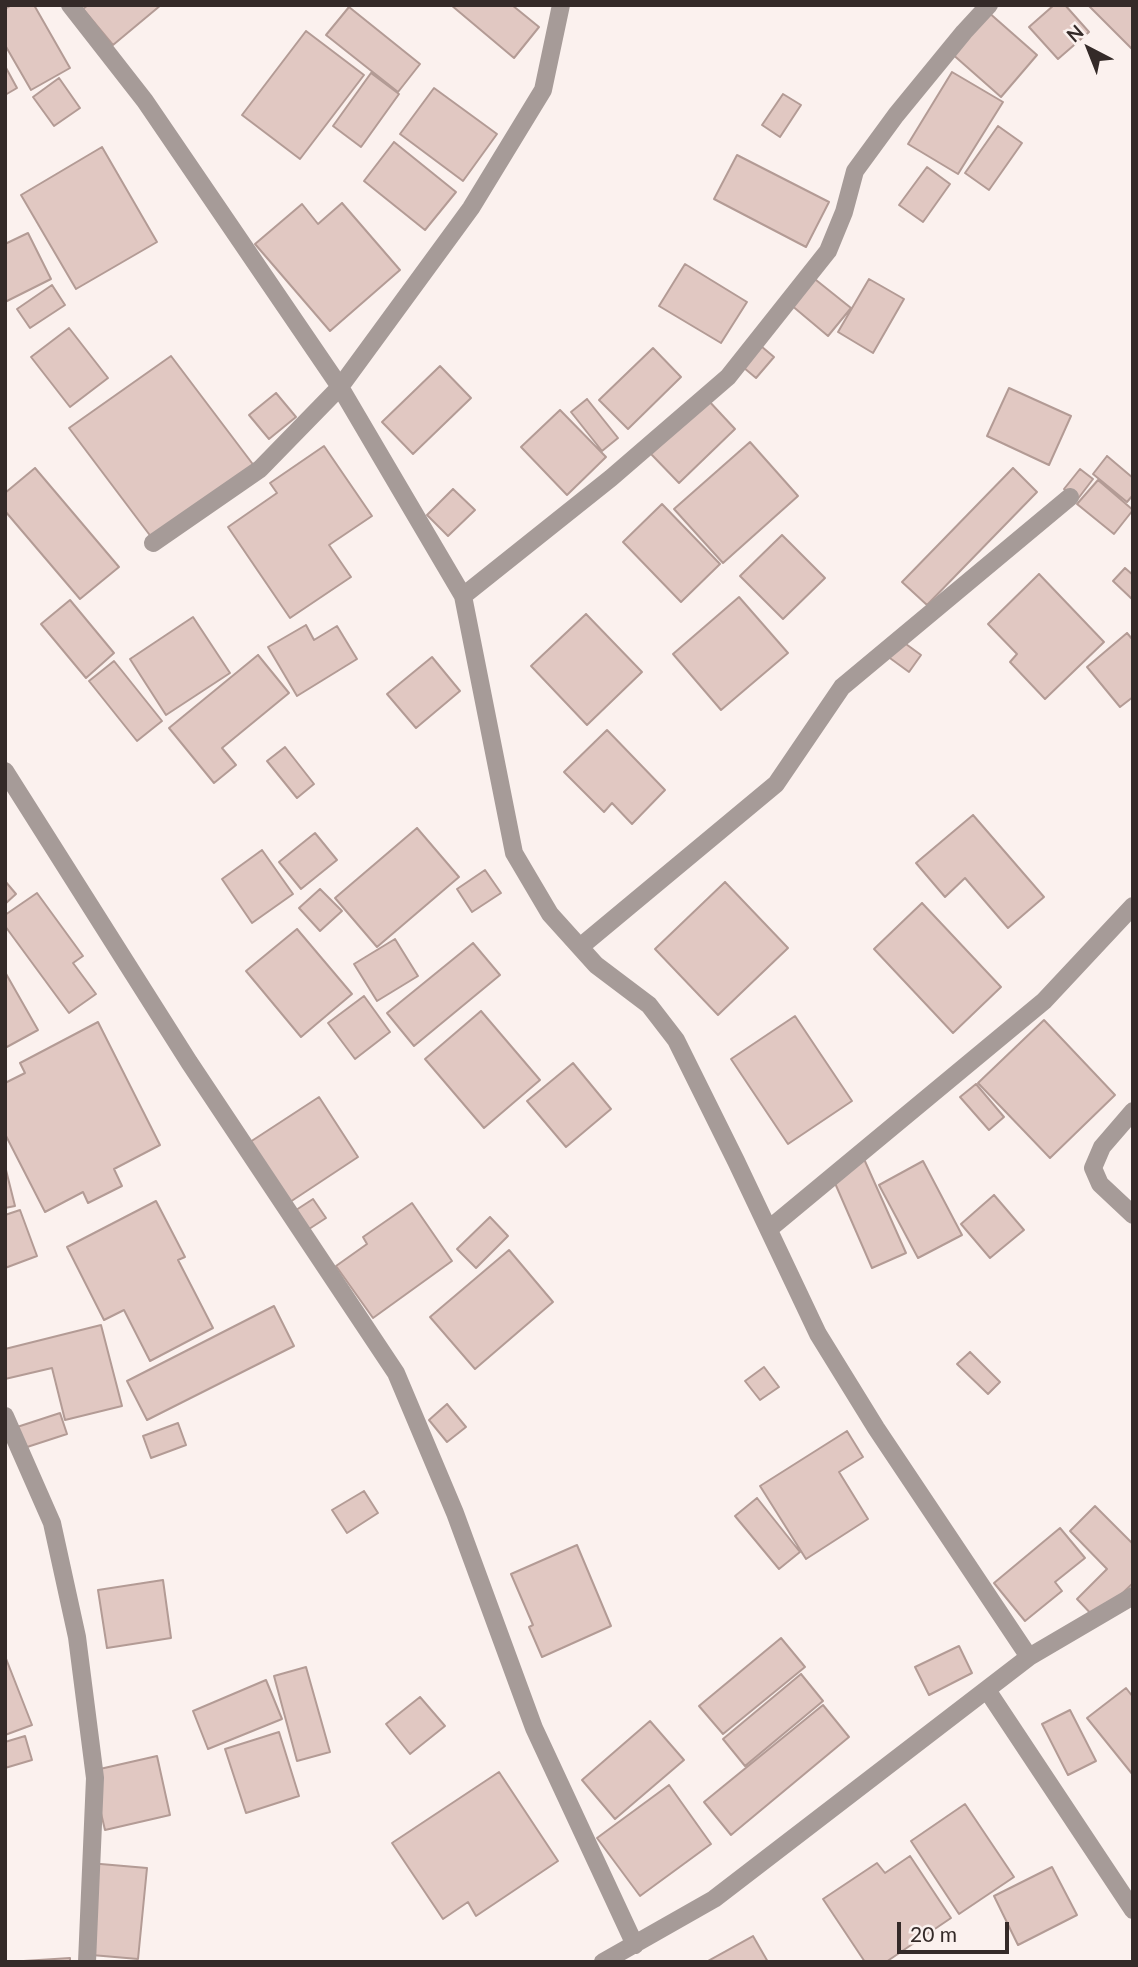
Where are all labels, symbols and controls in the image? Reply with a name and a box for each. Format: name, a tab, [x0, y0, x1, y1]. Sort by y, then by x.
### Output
north arrow	[1054, 14, 1124, 84]
text: N	[1061, 20, 1088, 46]
scale bar	[900, 1908, 1012, 1952]
text: 20 m	[910, 1921, 957, 1946]

